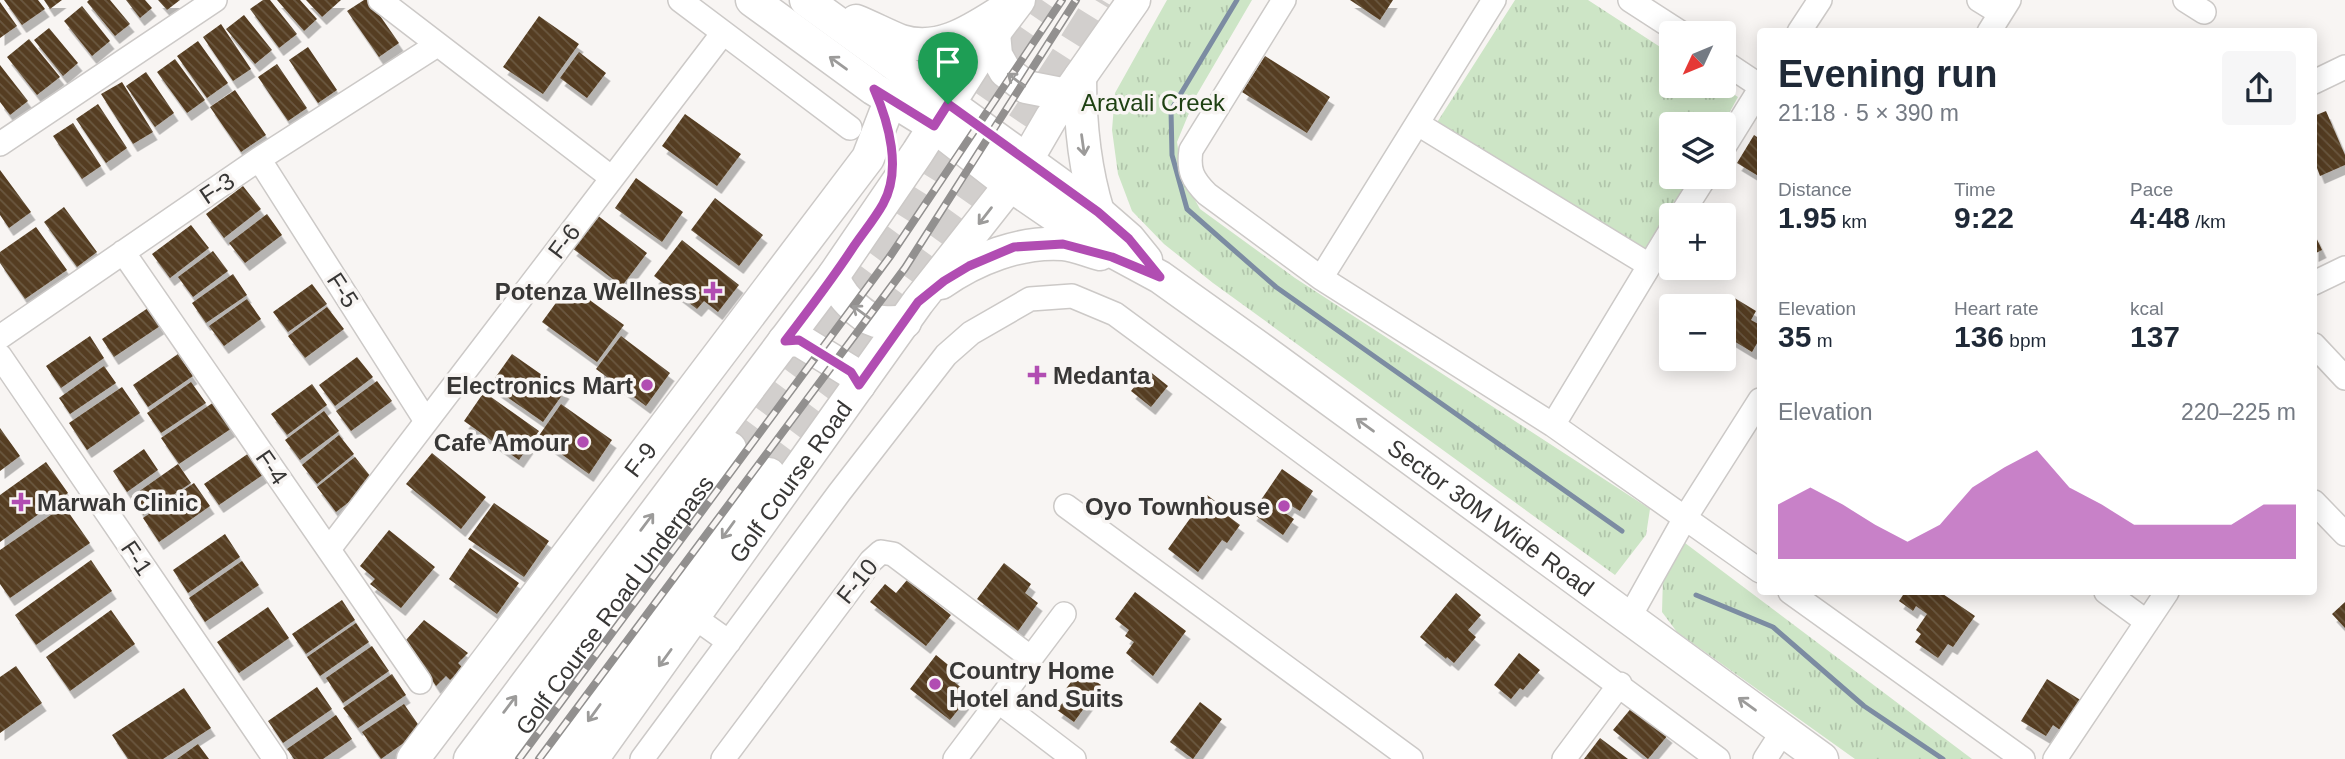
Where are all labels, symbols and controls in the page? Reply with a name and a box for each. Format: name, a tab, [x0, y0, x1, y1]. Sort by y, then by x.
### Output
north arrow	[1659, 21, 1736, 98]
map controls	[1659, 21, 1736, 371]
pin	[918, 32, 978, 104]
icon: arrive	[929, 43, 967, 81]
button: share	[2222, 51, 2296, 125]
text: Evening run	[1778, 53, 1998, 95]
one-way arrow	[829, 56, 848, 71]
one-way arrow	[1007, 72, 1026, 87]
park label: Aravali Creek	[1081, 89, 1226, 116]
text: 21:18 · 5 × 390 m	[1778, 100, 1959, 126]
button: layers	[1659, 112, 1736, 189]
one-way arrow	[1077, 133, 1090, 155]
street label: F-3	[195, 167, 239, 209]
text: Distance	[1778, 179, 1852, 200]
text: Time	[1954, 179, 1996, 200]
text: Pace	[2130, 179, 2173, 200]
text: 1.95	[1778, 201, 1836, 234]
text: 9:22	[1954, 201, 2014, 234]
text: 4:48	[2130, 201, 2190, 234]
button: +	[1659, 203, 1736, 280]
one-way arrow	[978, 206, 993, 225]
text: km	[1836, 211, 1867, 232]
text: /km	[2190, 211, 2226, 232]
street label: F-6	[542, 219, 586, 263]
street label: F-5	[322, 268, 364, 312]
place label: Potenza Wellness	[495, 278, 697, 305]
marker: Potenza Wellness	[703, 281, 723, 301]
button: −	[1659, 294, 1736, 371]
text: Elevation	[1778, 298, 1856, 319]
text: Heart rate	[1954, 298, 2038, 319]
text: kcal	[2130, 298, 2164, 319]
one-way arrow	[852, 304, 871, 319]
text: 35	[1778, 320, 1811, 353]
text: 136	[1954, 320, 2004, 353]
text: 137	[2130, 320, 2180, 353]
text: m	[1811, 330, 1832, 351]
text: bpm	[2004, 330, 2046, 351]
place label: Medanta	[1053, 362, 1151, 389]
marker: Medanta	[1027, 365, 1047, 385]
place label: Electronics Mart	[446, 372, 633, 399]
marker: Electronics Mart	[639, 377, 655, 393]
street label: Golf Course Road	[723, 395, 857, 567]
text: Elevation	[1778, 399, 1873, 425]
text: 220–225 m	[2181, 399, 2296, 425]
one-way arrow	[1356, 418, 1375, 433]
place label: Cafe Amour	[434, 429, 569, 456]
street label: Sector 30M Wide Road	[1383, 433, 1599, 601]
marker: Cafe Amour	[575, 434, 591, 450]
street label: F-9	[618, 437, 662, 482]
street label: F-4	[251, 445, 293, 489]
street label: Golf Course Road Underpass	[510, 470, 719, 739]
place label: Marwah Clinic	[37, 489, 198, 516]
marker: Marwah Clinic	[11, 492, 31, 512]
place label: Oyo Townhouse	[1085, 493, 1270, 520]
marker: Oyo Townhouse	[1276, 498, 1292, 514]
one-way arrow	[639, 513, 654, 532]
one-way arrow	[721, 520, 736, 538]
street label: F-1	[116, 536, 158, 580]
street label: F-10	[831, 553, 883, 609]
one-way arrow	[657, 648, 672, 667]
place label: Country Home Hotel and Suits	[949, 657, 1124, 712]
marker: Country Home Hotel and Suits	[927, 676, 943, 692]
one-way arrow	[503, 695, 518, 714]
one-way arrow	[1738, 697, 1757, 711]
one-way arrow	[587, 703, 601, 722]

